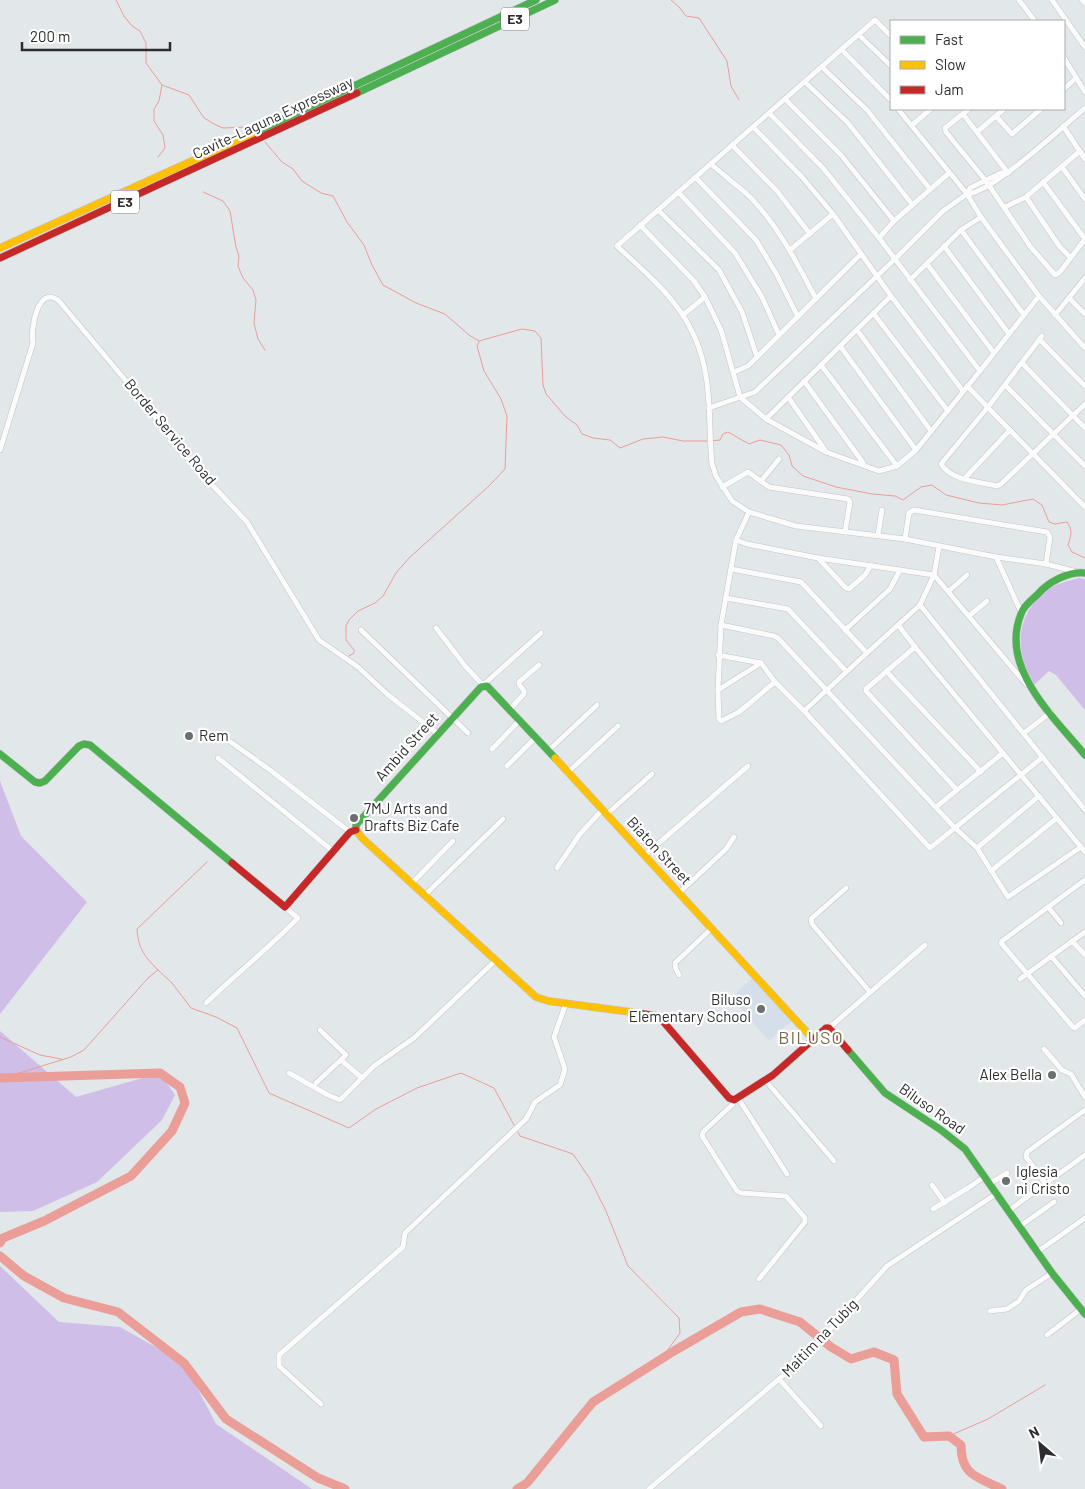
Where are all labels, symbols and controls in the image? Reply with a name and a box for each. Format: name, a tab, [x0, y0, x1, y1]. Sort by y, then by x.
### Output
road number: E3	[501, 8, 529, 30]
scale bar	[22, 20, 170, 52]
legend	[890, 20, 1065, 110]
text: 200 m	[30, 27, 70, 45]
text: Fast	[935, 30, 963, 48]
text: Slow	[935, 55, 966, 73]
street label: Cavite–Laguna Expressway	[189, 72, 356, 162]
text: Jam	[935, 80, 964, 98]
road number: E3	[111, 190, 139, 213]
street label: Border Service Road	[121, 375, 220, 488]
street label: Ambid Street	[371, 708, 442, 784]
place label: Rem	[199, 726, 229, 744]
marker: Rem	[183, 730, 195, 742]
place label: 7MJ Arts and Drafts Biz Cafe	[364, 799, 459, 834]
marker: 7MJ Arts and Drafts Biz Cafe	[348, 812, 360, 824]
street label: Biaton Street	[624, 813, 696, 888]
place label: Biluso Elementary School	[629, 990, 751, 1025]
marker: Biluso Elementary School	[755, 1003, 767, 1015]
district label: BILUSO	[778, 1026, 844, 1048]
place label: Alex Bella	[980, 1065, 1042, 1083]
marker: Alex Bella	[1046, 1069, 1058, 1081]
street label: Biluso Road	[896, 1079, 969, 1137]
place label: Iglesia ni Cristo	[1016, 1162, 1070, 1197]
marker: Iglesia ni Cristo	[1000, 1175, 1012, 1187]
street label: Maitim na Tubig	[778, 1294, 861, 1380]
north arrow	[1015, 1419, 1065, 1469]
text: N	[1026, 1422, 1042, 1442]

